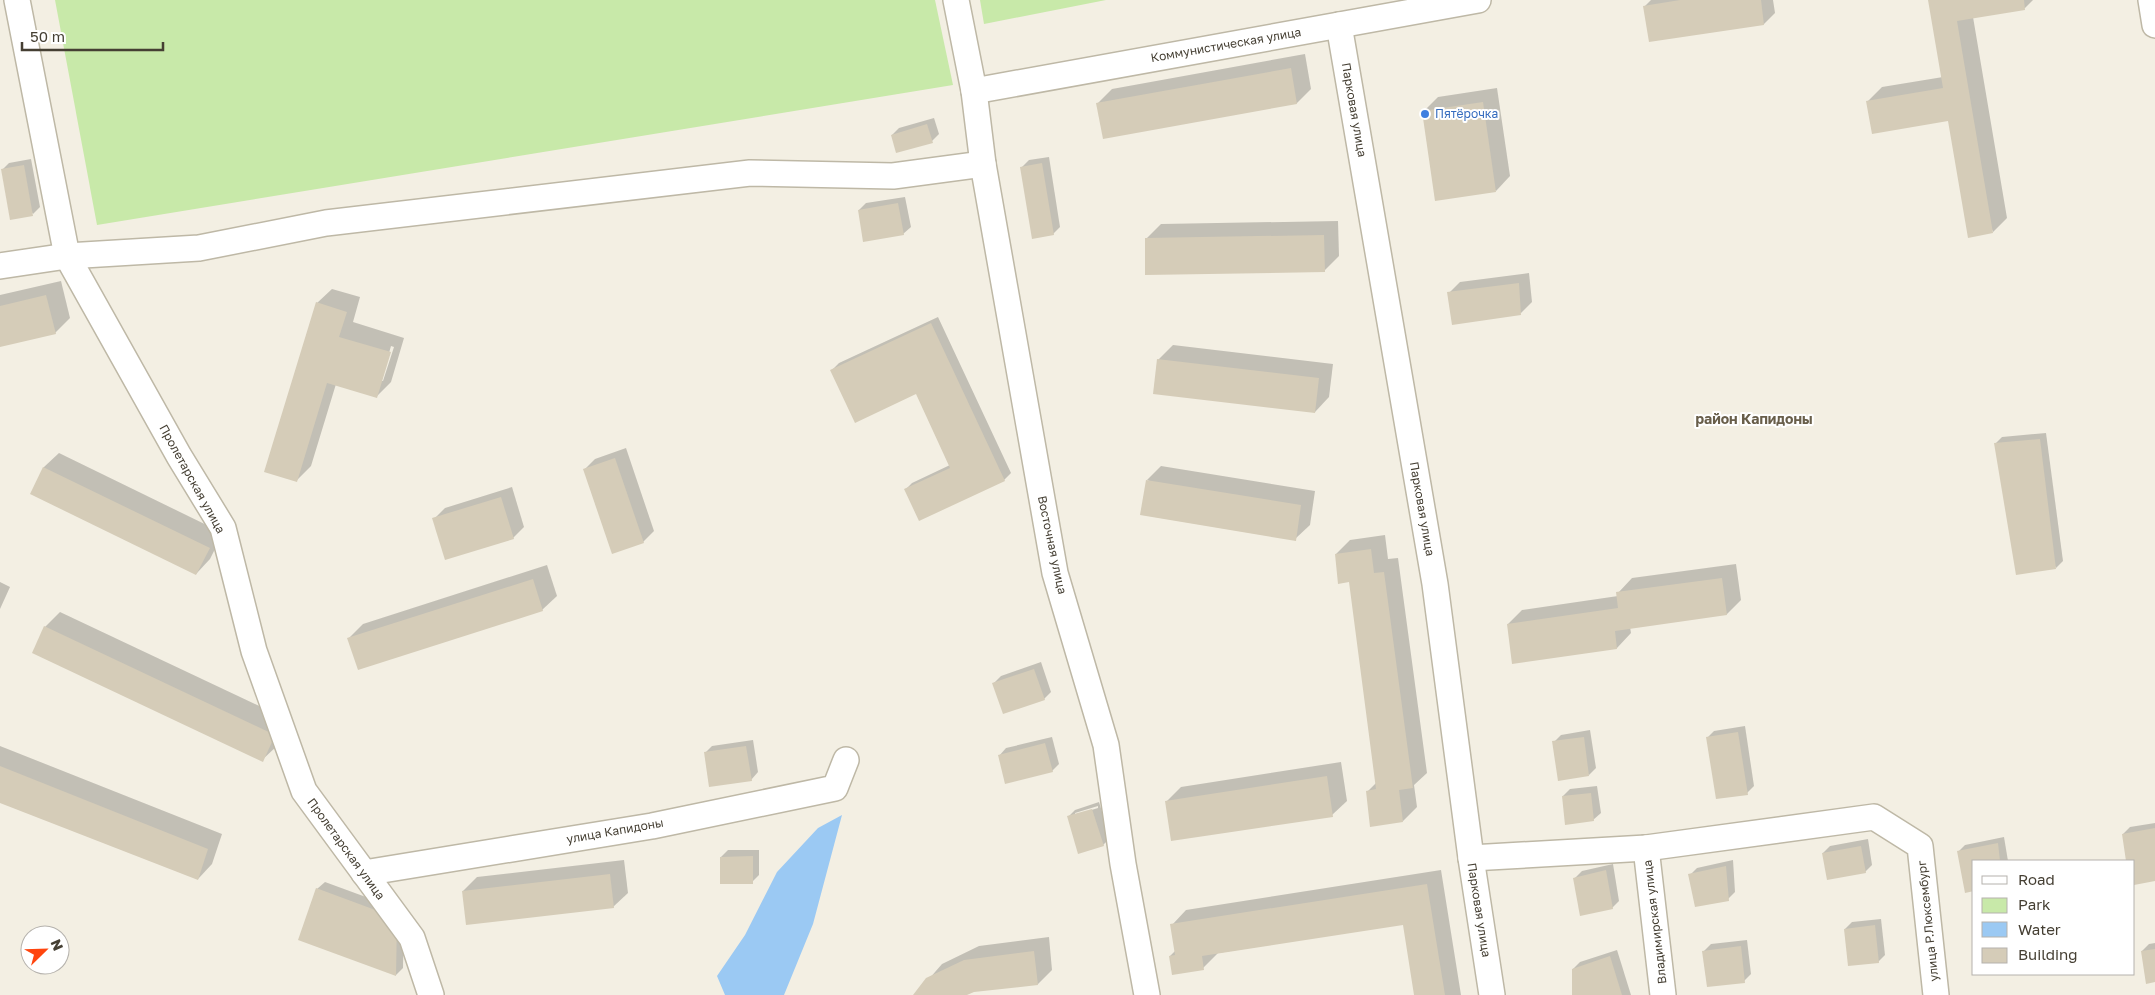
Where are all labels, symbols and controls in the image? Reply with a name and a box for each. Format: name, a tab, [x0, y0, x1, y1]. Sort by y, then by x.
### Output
scale bar	[22, 20, 164, 52]
street label: Коммунистическая улица	[1150, 24, 1302, 65]
text: 50 m	[30, 27, 65, 45]
street label: Парковая улица	[1339, 62, 1370, 158]
place label: Пятёрочка	[1435, 106, 1498, 121]
marker: Пятёрочка	[1419, 108, 1431, 120]
district label: район Капидоны	[1695, 410, 1813, 427]
street label: Пролетарская улица	[156, 422, 229, 536]
street label: Парковая улица	[1407, 461, 1438, 557]
street label: Восточная улица	[1035, 494, 1070, 596]
street label: Пролетарская улица	[304, 795, 388, 903]
street label: улица Капидоны	[565, 815, 665, 846]
street label: Владимирская улица	[1639, 859, 1670, 985]
street label: улица Р.Люксембург	[1914, 859, 1941, 982]
legend	[1972, 860, 2135, 975]
street label: Парковая улица	[1465, 862, 1494, 958]
text: Road	[2018, 870, 2055, 888]
text: Park	[2018, 895, 2051, 913]
text: Water	[2018, 920, 2061, 938]
north arrow	[20, 925, 70, 975]
text: N	[48, 937, 67, 953]
text: Building	[2018, 945, 2078, 963]

